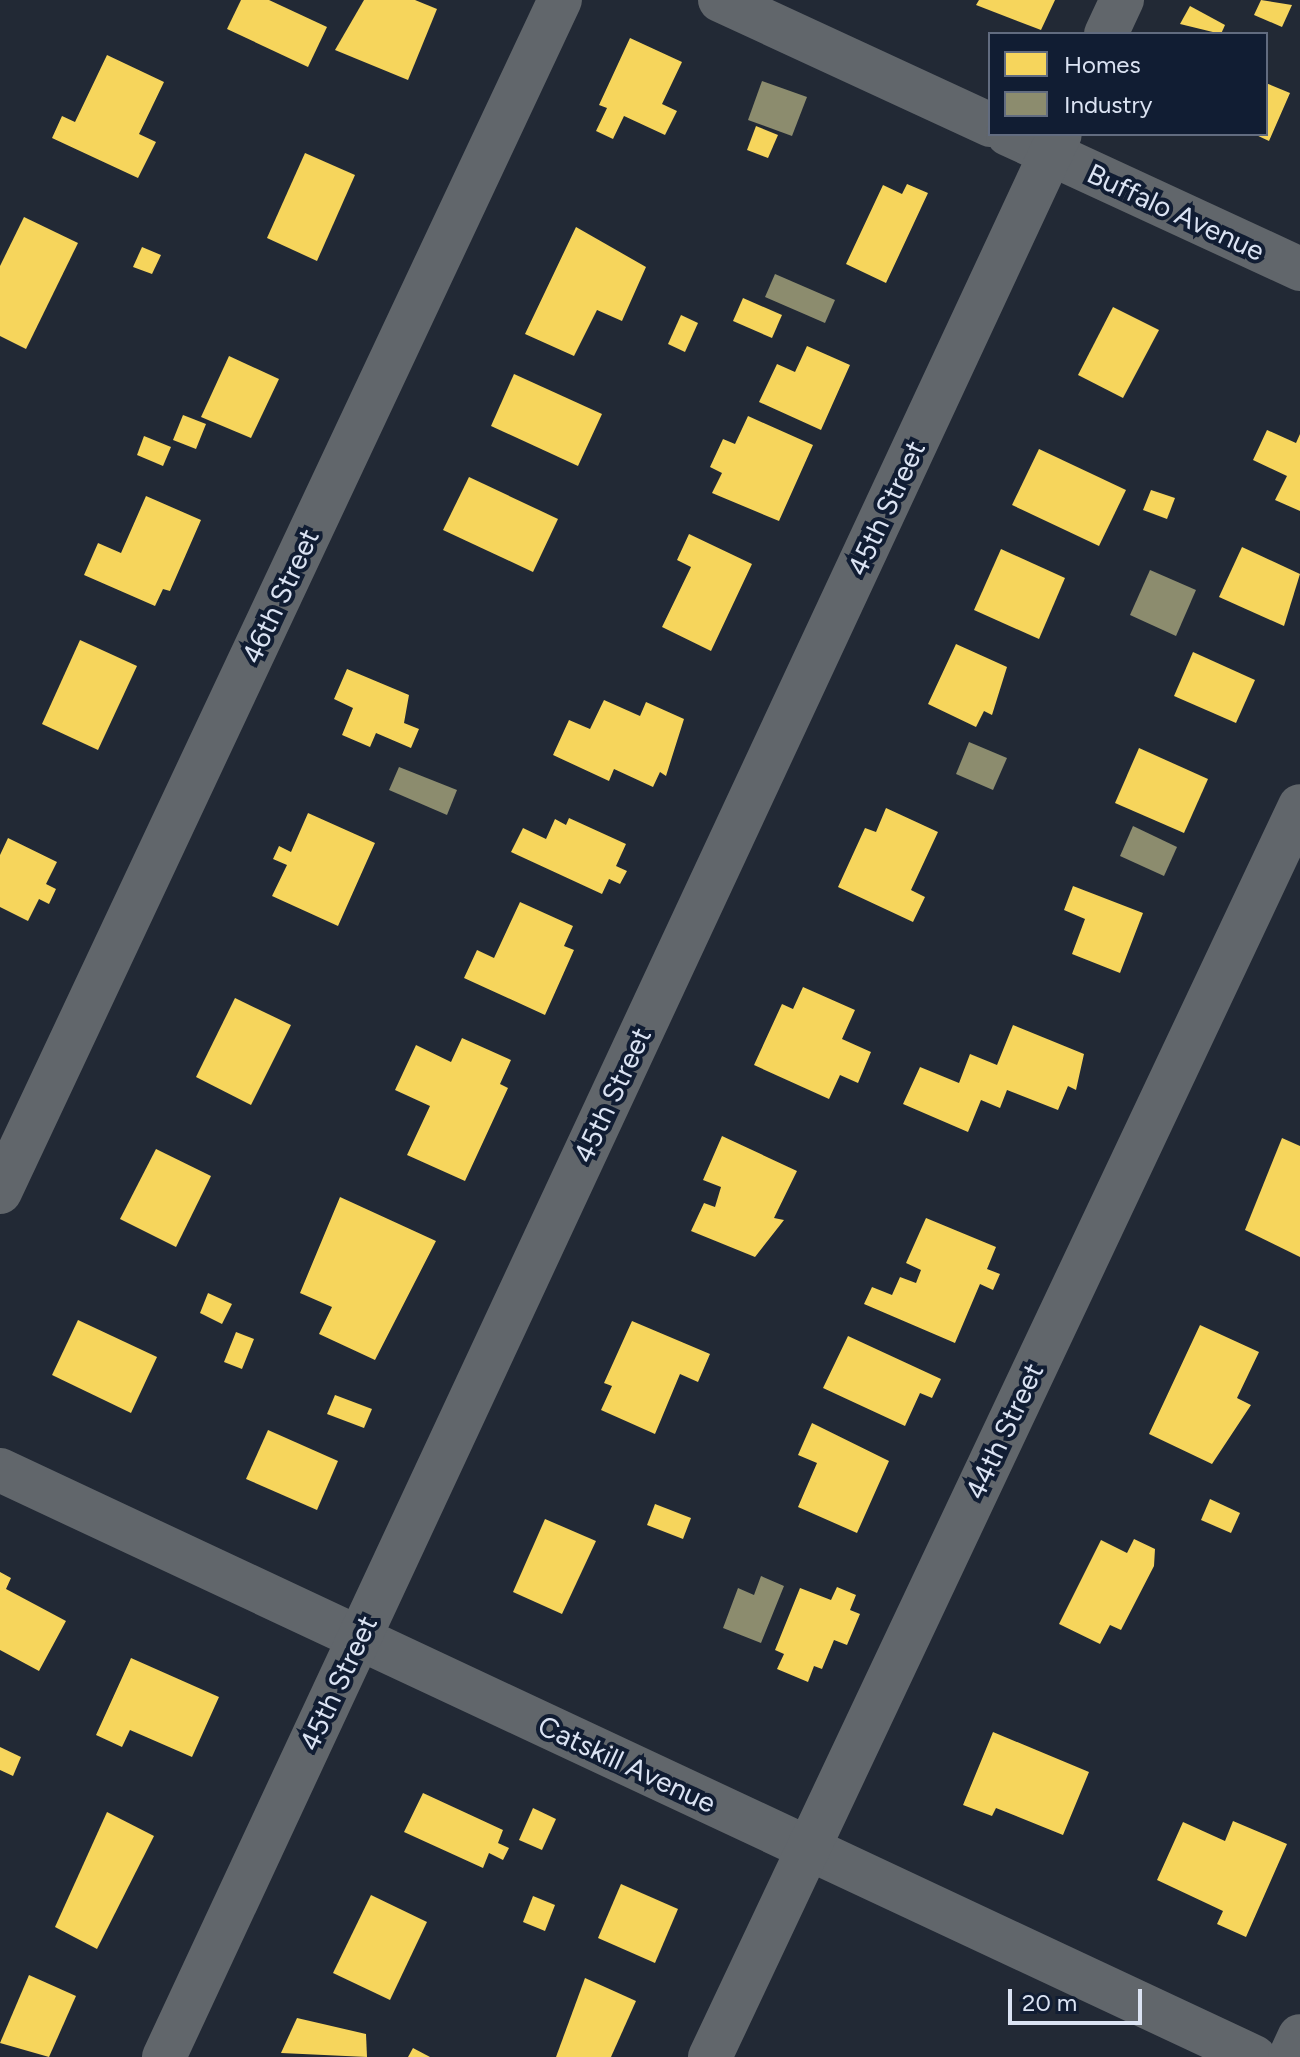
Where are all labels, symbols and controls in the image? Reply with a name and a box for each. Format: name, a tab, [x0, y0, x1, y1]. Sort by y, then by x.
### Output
legend	[988, 32, 1268, 136]
text: Homes	[1064, 50, 1141, 79]
text: Industry	[1064, 90, 1152, 119]
street label: Buffalo Avenue	[1082, 156, 1270, 268]
street label: 45th Street	[840, 435, 932, 581]
street label: 46th Street	[234, 523, 326, 669]
street label: 45th Street	[566, 1022, 658, 1168]
street label: 44th Street	[958, 1358, 1050, 1504]
street label: 45th Street	[292, 1610, 384, 1756]
street label: Catskill Avenue	[533, 1708, 721, 1820]
scale bar	[1012, 1973, 1146, 2023]
text: 20 m	[1022, 1988, 1077, 2017]

